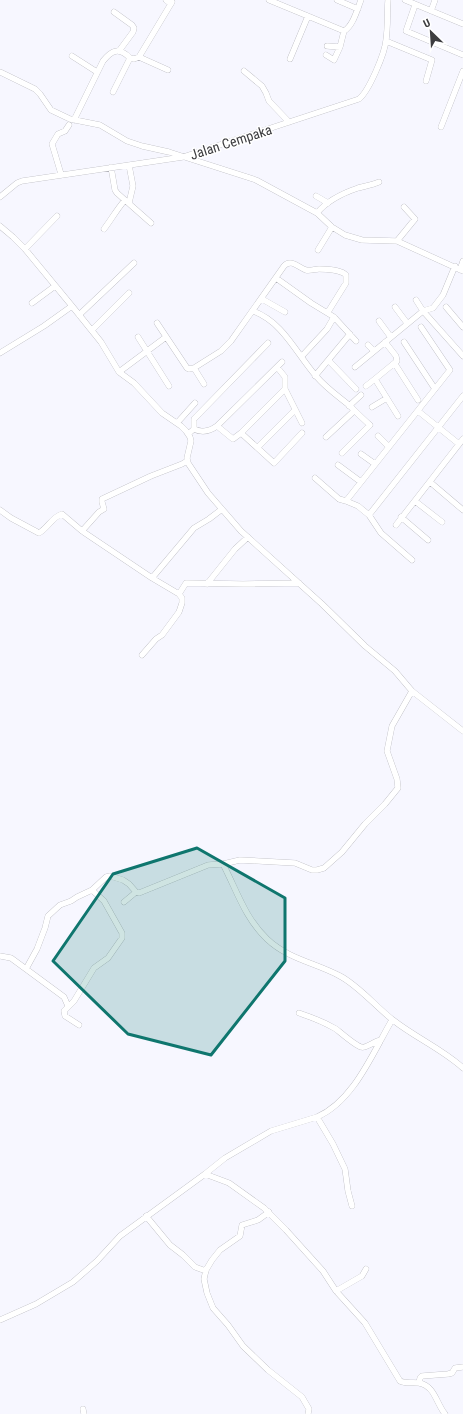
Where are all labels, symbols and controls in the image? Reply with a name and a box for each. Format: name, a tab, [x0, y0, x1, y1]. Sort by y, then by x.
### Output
north arrow	[411, 12, 451, 52]
text: U	[421, 16, 433, 31]
street label: Jalan Cempaka	[188, 121, 274, 163]

